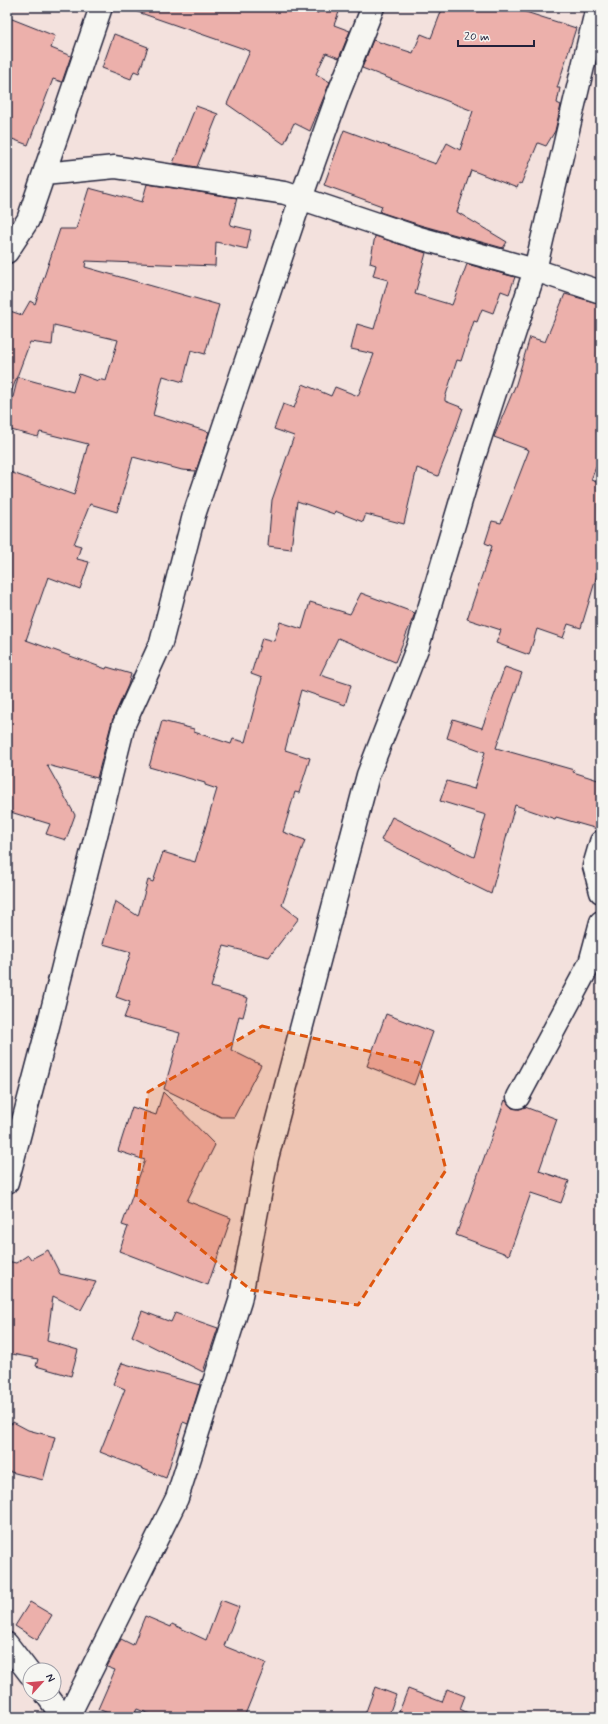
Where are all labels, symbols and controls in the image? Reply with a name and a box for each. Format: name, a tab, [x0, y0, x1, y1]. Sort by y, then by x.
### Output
scale bar	[458, 22, 534, 48]
text: 20 m	[464, 29, 490, 45]
north arrow	[22, 1662, 62, 1702]
text: N	[42, 1671, 58, 1684]

